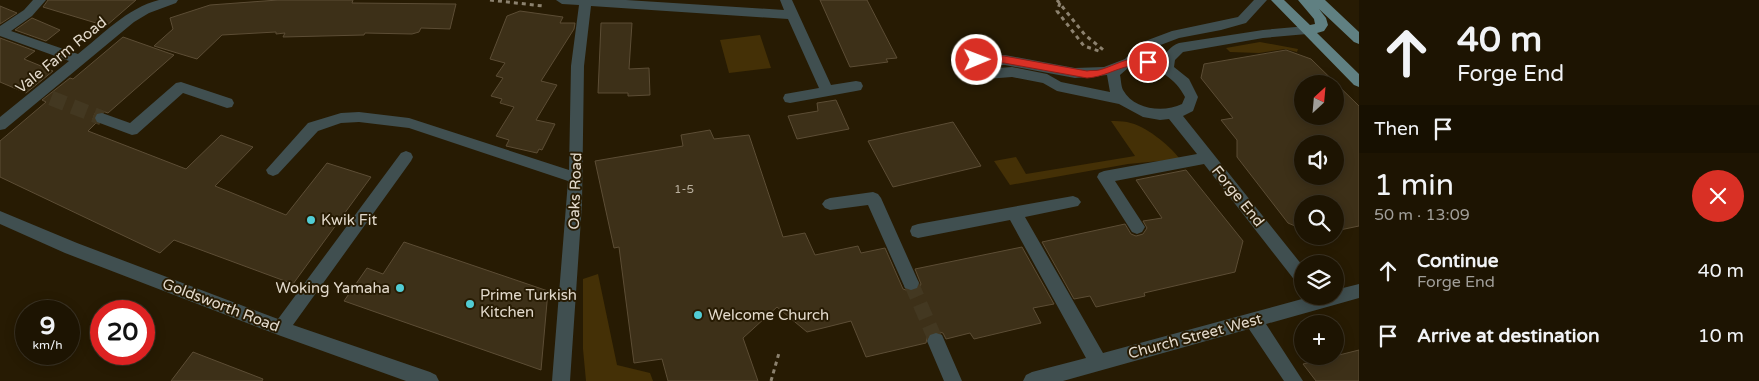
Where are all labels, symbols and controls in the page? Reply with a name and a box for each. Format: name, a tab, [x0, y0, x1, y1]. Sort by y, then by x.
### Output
street label: Vale Farm Road	[12, 13, 110, 97]
text: 40 m	[1457, 19, 1542, 61]
icon: ahead	[1374, 20, 1439, 85]
position arrow	[950, 33, 1002, 85]
pin	[1127, 41, 1169, 83]
icon: arrive	[1134, 48, 1162, 76]
text: Forge End	[1457, 61, 1564, 87]
north arrow	[1294, 75, 1344, 125]
map controls	[1294, 75, 1344, 365]
icon: arrive	[1429, 115, 1457, 143]
text: Then	[1374, 118, 1419, 140]
button: sound	[1294, 135, 1344, 185]
street label: Oaks Road	[565, 152, 585, 230]
street label: Forge End	[1208, 162, 1268, 230]
text: 1 min	[1374, 167, 1454, 204]
button: close	[1692, 170, 1744, 222]
house number: 1-5	[674, 182, 694, 196]
button: search	[1294, 195, 1344, 245]
text: 50 m · 13:09	[1374, 205, 1470, 225]
place label: Kwik Fit	[321, 211, 377, 229]
marker: Kwik Fit	[305, 214, 317, 226]
text: Continue	[1417, 250, 1499, 272]
button: layers	[1294, 255, 1344, 305]
icon: ahead	[1374, 257, 1402, 285]
text: 40 m	[1698, 260, 1744, 282]
text: Forge End	[1417, 272, 1495, 292]
street label: Goldsworth Road	[160, 274, 282, 336]
place label: Woking Yamaha	[275, 279, 390, 297]
marker: Woking Yamaha	[394, 282, 406, 294]
place label: Prime Turkish Kitchen	[480, 286, 577, 321]
marker: Prime Turkish Kitchen	[464, 298, 476, 310]
speed limit sign: 20	[90, 300, 155, 365]
place label: Welcome Church	[708, 306, 829, 324]
marker: Welcome Church	[692, 309, 704, 321]
street label: Church Street West	[1126, 309, 1264, 363]
text: 9	[40, 311, 55, 341]
button: +	[1294, 315, 1344, 365]
icon: arrive	[1374, 322, 1402, 350]
text: Arrive at destination	[1417, 325, 1600, 347]
text: 10 m	[1698, 325, 1744, 347]
text: km/h	[32, 338, 63, 352]

